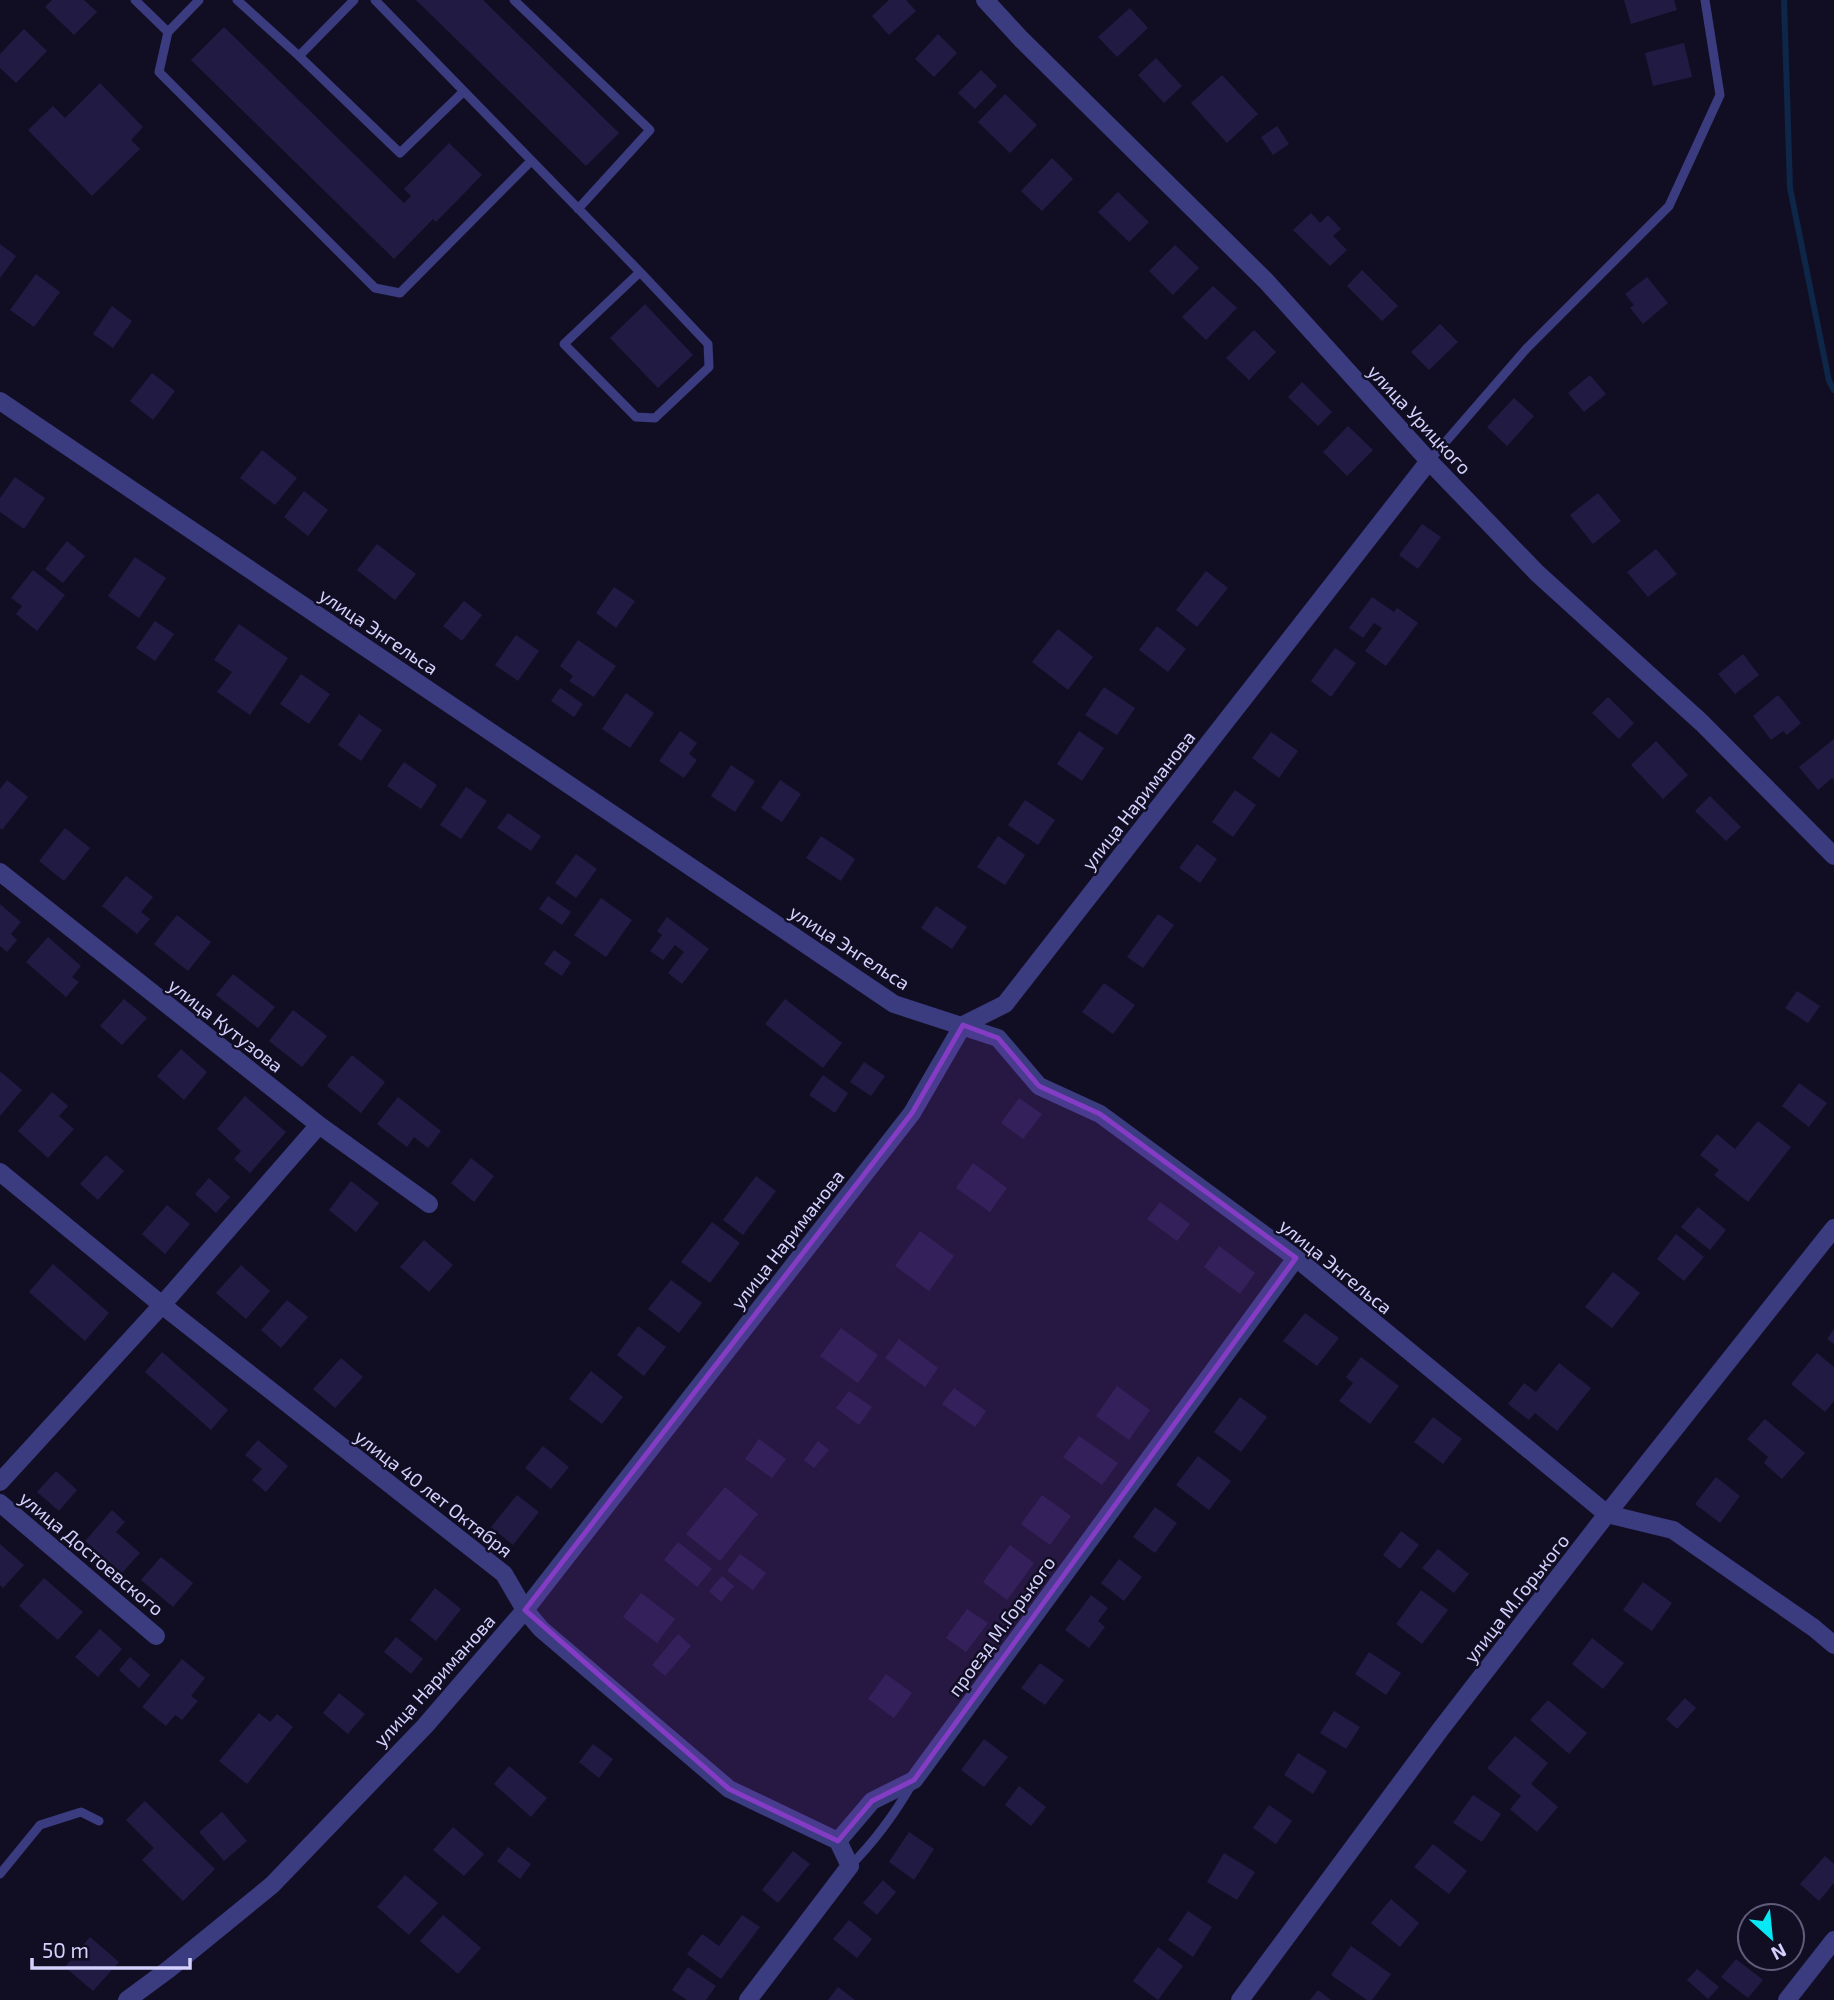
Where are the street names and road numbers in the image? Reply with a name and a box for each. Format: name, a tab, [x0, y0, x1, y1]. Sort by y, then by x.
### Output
street label: улица Урицкого	[1363, 359, 1477, 479]
street label: улица Энгельса	[315, 583, 443, 680]
street label: улица Нариманова	[1077, 726, 1200, 875]
street label: улица Энгельса	[785, 900, 914, 995]
street label: улица Кутузова	[163, 973, 288, 1078]
street label: улица Нариманова	[726, 1165, 849, 1314]
street label: улица Энгельса	[1274, 1213, 1397, 1319]
street label: улица 40 лет Октября	[350, 1424, 517, 1562]
street label: улица Достоевского	[15, 1486, 169, 1621]
street label: улица М.Горького	[1459, 1529, 1574, 1668]
street label: проезд М.Горького	[942, 1551, 1060, 1701]
street label: улица Нариманова	[368, 1609, 500, 1752]

